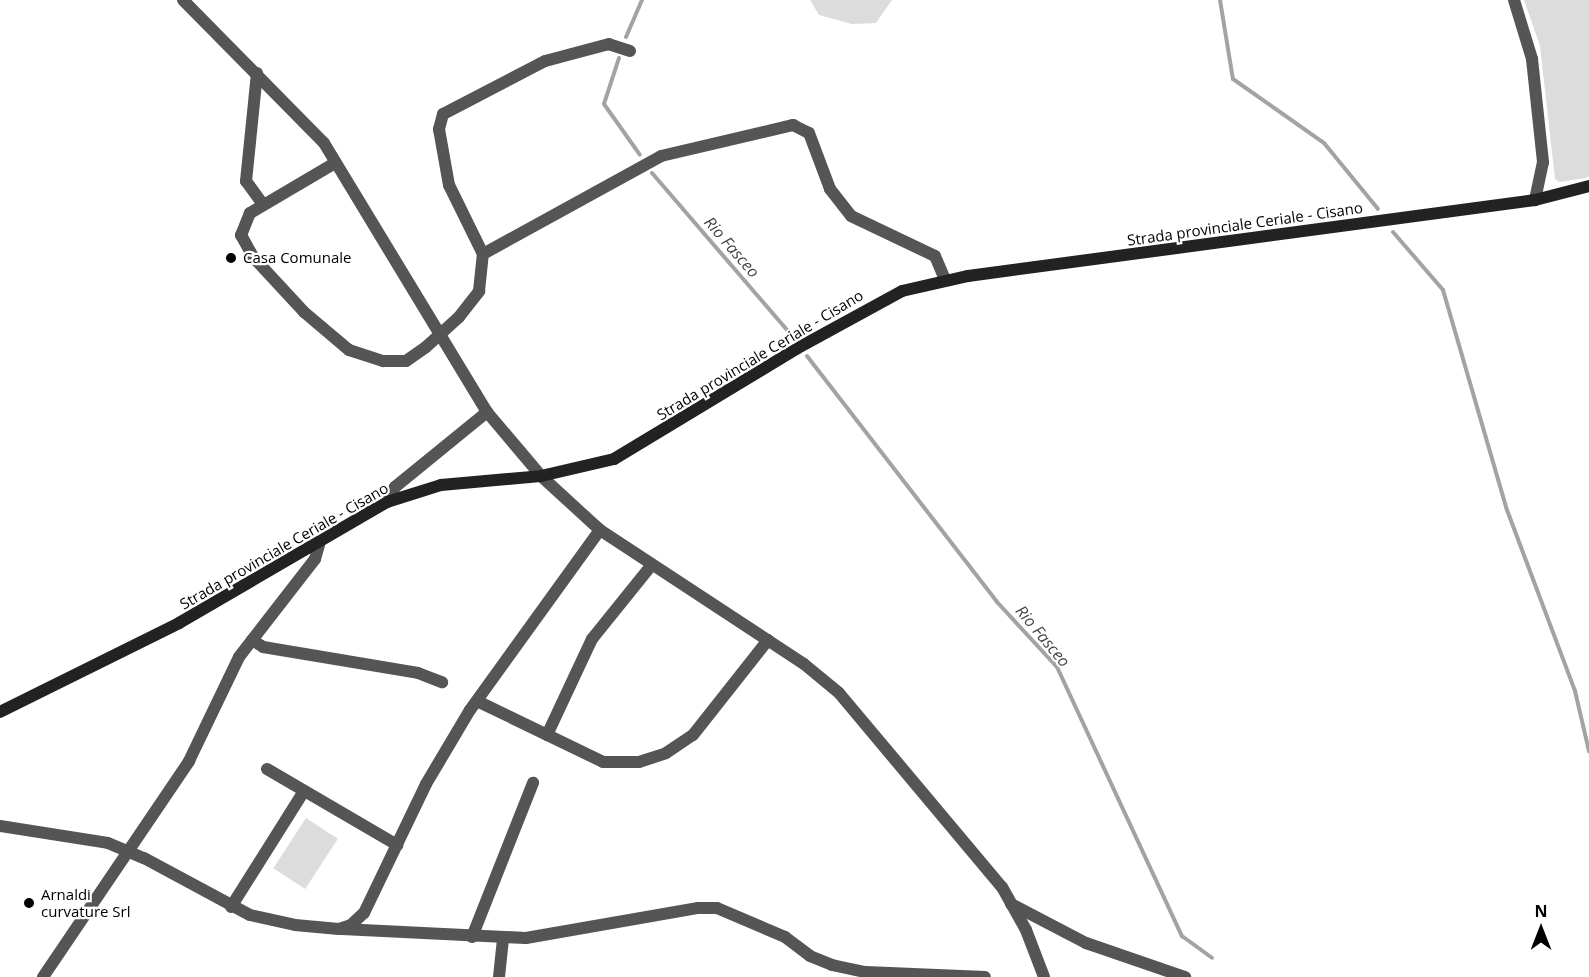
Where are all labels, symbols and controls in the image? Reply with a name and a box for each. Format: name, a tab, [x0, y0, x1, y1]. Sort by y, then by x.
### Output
street label: Strada provinciale Ceriale - Cisano	[1126, 199, 1364, 249]
water label: Rio Fasceo	[700, 213, 764, 281]
place label: Casa Comunale	[243, 249, 351, 267]
marker: Casa Comunale	[224, 251, 238, 265]
street label: Strada provinciale Ceriale - Cisano	[654, 286, 866, 424]
street label: Strada provinciale Ceriale - Cisano	[177, 479, 391, 613]
water label: Rio Fasceo	[1012, 601, 1074, 671]
place label: Arnaldi curvature Srl	[41, 885, 130, 920]
marker: Arnaldi curvature Srl	[22, 896, 36, 910]
north arrow	[1511, 899, 1571, 959]
text: N	[1534, 900, 1548, 922]

